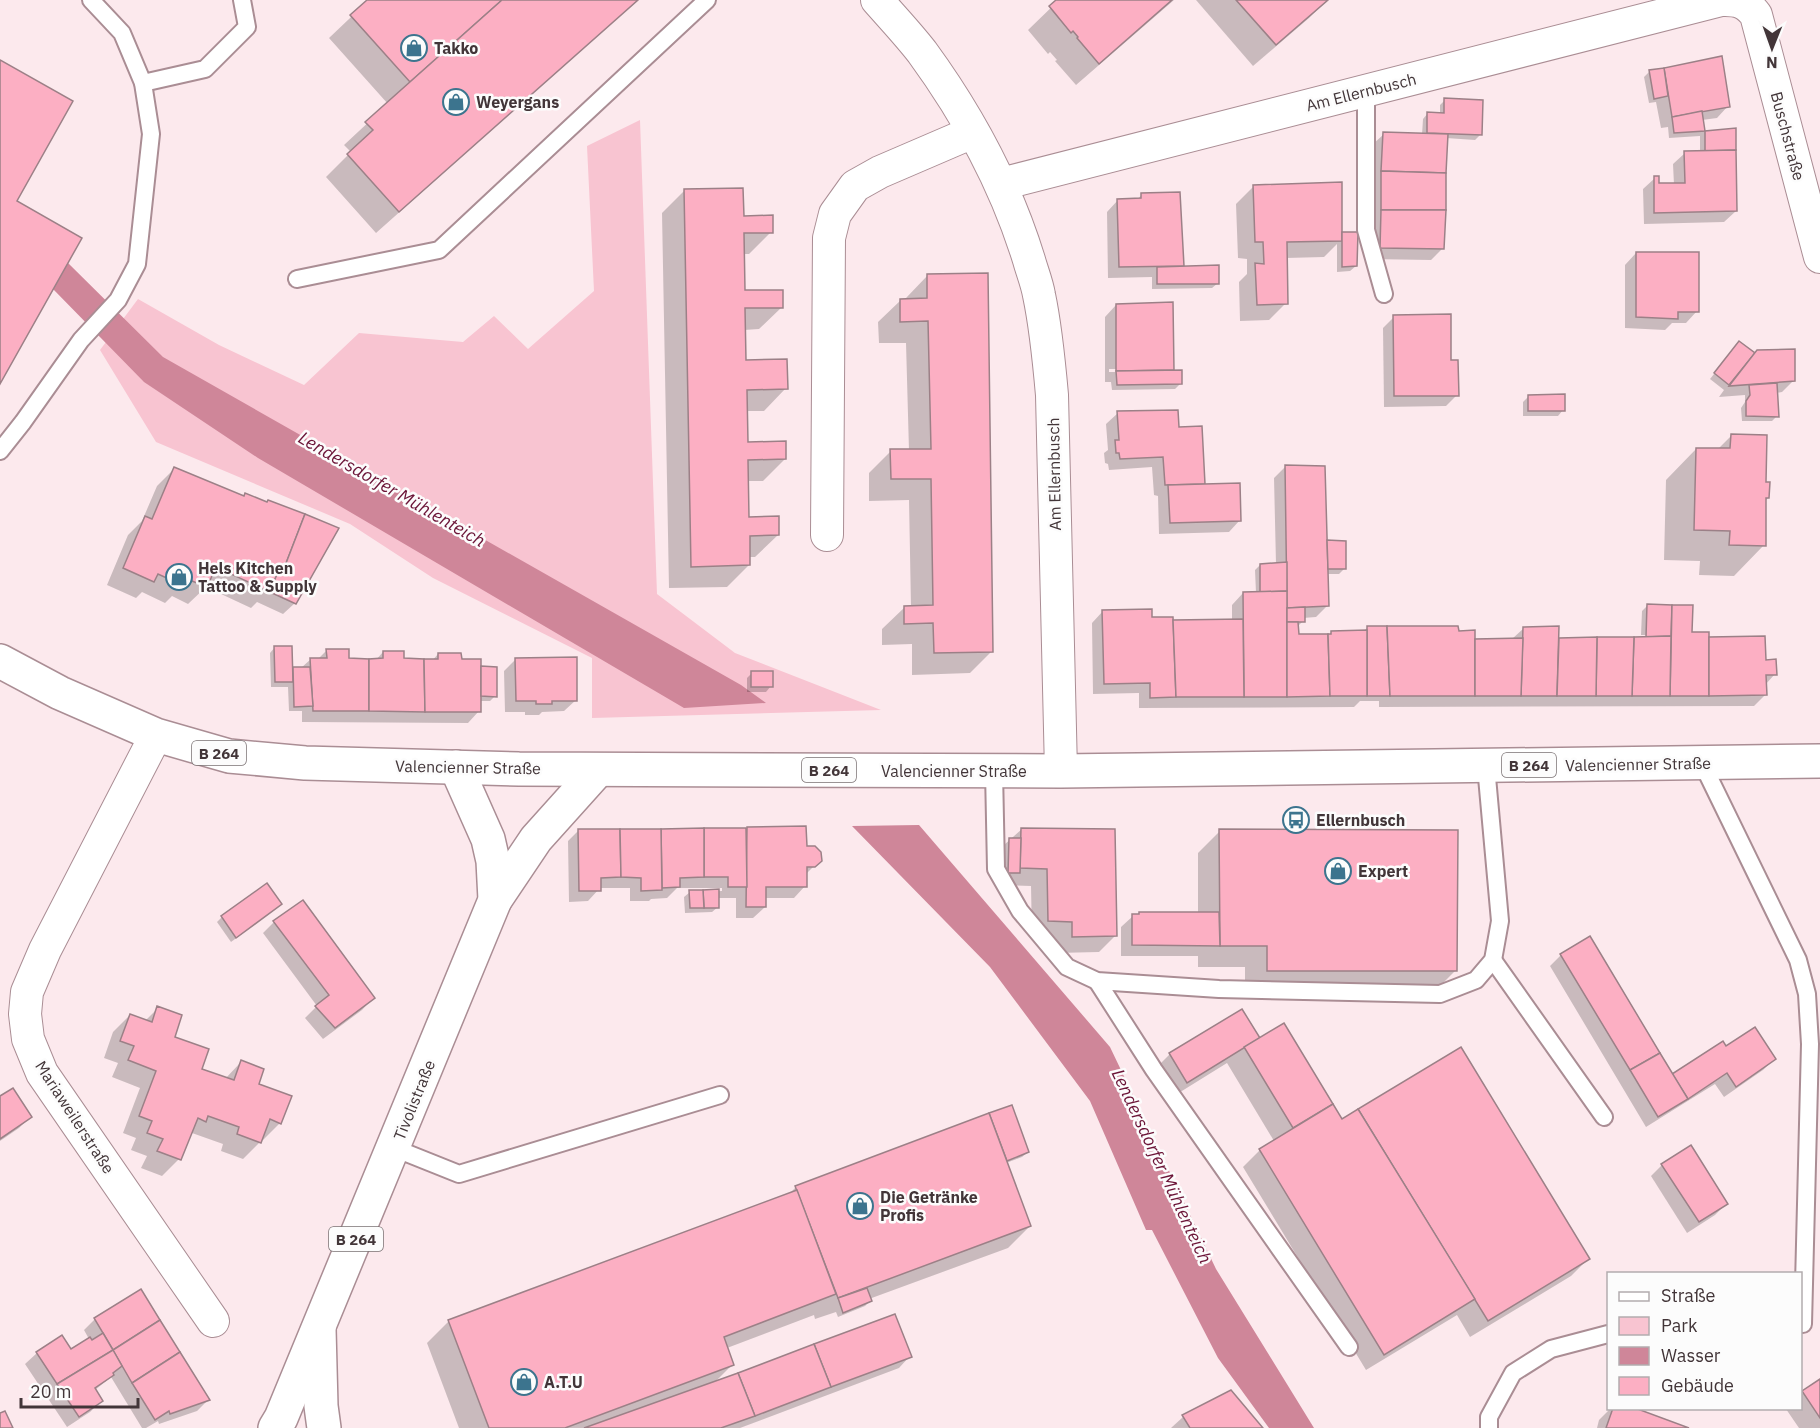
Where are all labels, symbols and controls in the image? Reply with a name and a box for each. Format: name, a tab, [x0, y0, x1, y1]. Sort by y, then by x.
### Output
north arrow	[1742, 18, 1802, 78]
shop icon: Takko	[399, 33, 429, 63]
place label: Takko	[434, 38, 478, 58]
text: N	[1766, 53, 1778, 73]
street label: Am Ellernbusch	[1304, 69, 1418, 115]
shop icon: Weyergans	[441, 87, 471, 117]
street label: Buschstraße	[1767, 89, 1810, 183]
place label: Weyergans	[476, 92, 559, 112]
street label: Am Ellernbusch	[1043, 417, 1065, 531]
water label: Lendersdorfer Mühlenteich	[294, 426, 490, 552]
place label: Hels Kitchen Tattoo & Supply	[198, 558, 317, 596]
shop icon: Hels Kitchen Tattoo & Supply	[164, 562, 194, 592]
road number: B 264	[192, 741, 246, 765]
road number: B 264	[1502, 753, 1556, 777]
street label: Valencienner Straße	[1565, 753, 1711, 775]
street label: Valencienner Straße	[395, 756, 541, 778]
road number: B 264	[802, 758, 856, 782]
street label: Valencienner Straße	[881, 761, 1027, 781]
bus stop icon: Ellernbusch	[1281, 805, 1311, 835]
place label: Ellernbusch	[1316, 810, 1405, 830]
shop icon: Expert	[1323, 856, 1353, 886]
place label: Expert	[1358, 861, 1408, 881]
street label: Mariaweilerstraße	[31, 1057, 119, 1177]
street label: Tivolistraße	[389, 1057, 439, 1143]
water label: Lendersdorfer Mühlenteich	[1107, 1065, 1217, 1267]
place label: Die Getränke Profis	[880, 1187, 978, 1225]
shop icon: Die Getränke Profis	[845, 1191, 875, 1221]
road number: B 264	[329, 1227, 383, 1251]
legend	[1607, 1272, 1802, 1410]
text: Straße	[1661, 1284, 1715, 1307]
text: Park	[1661, 1314, 1698, 1337]
text: Wasser	[1661, 1344, 1721, 1367]
shop icon: A.T.U	[509, 1367, 539, 1397]
scale bar	[21, 1371, 138, 1409]
place label: A.T.U	[544, 1372, 583, 1392]
text: Gebäude	[1661, 1374, 1734, 1397]
text: 20 m	[30, 1380, 72, 1403]

